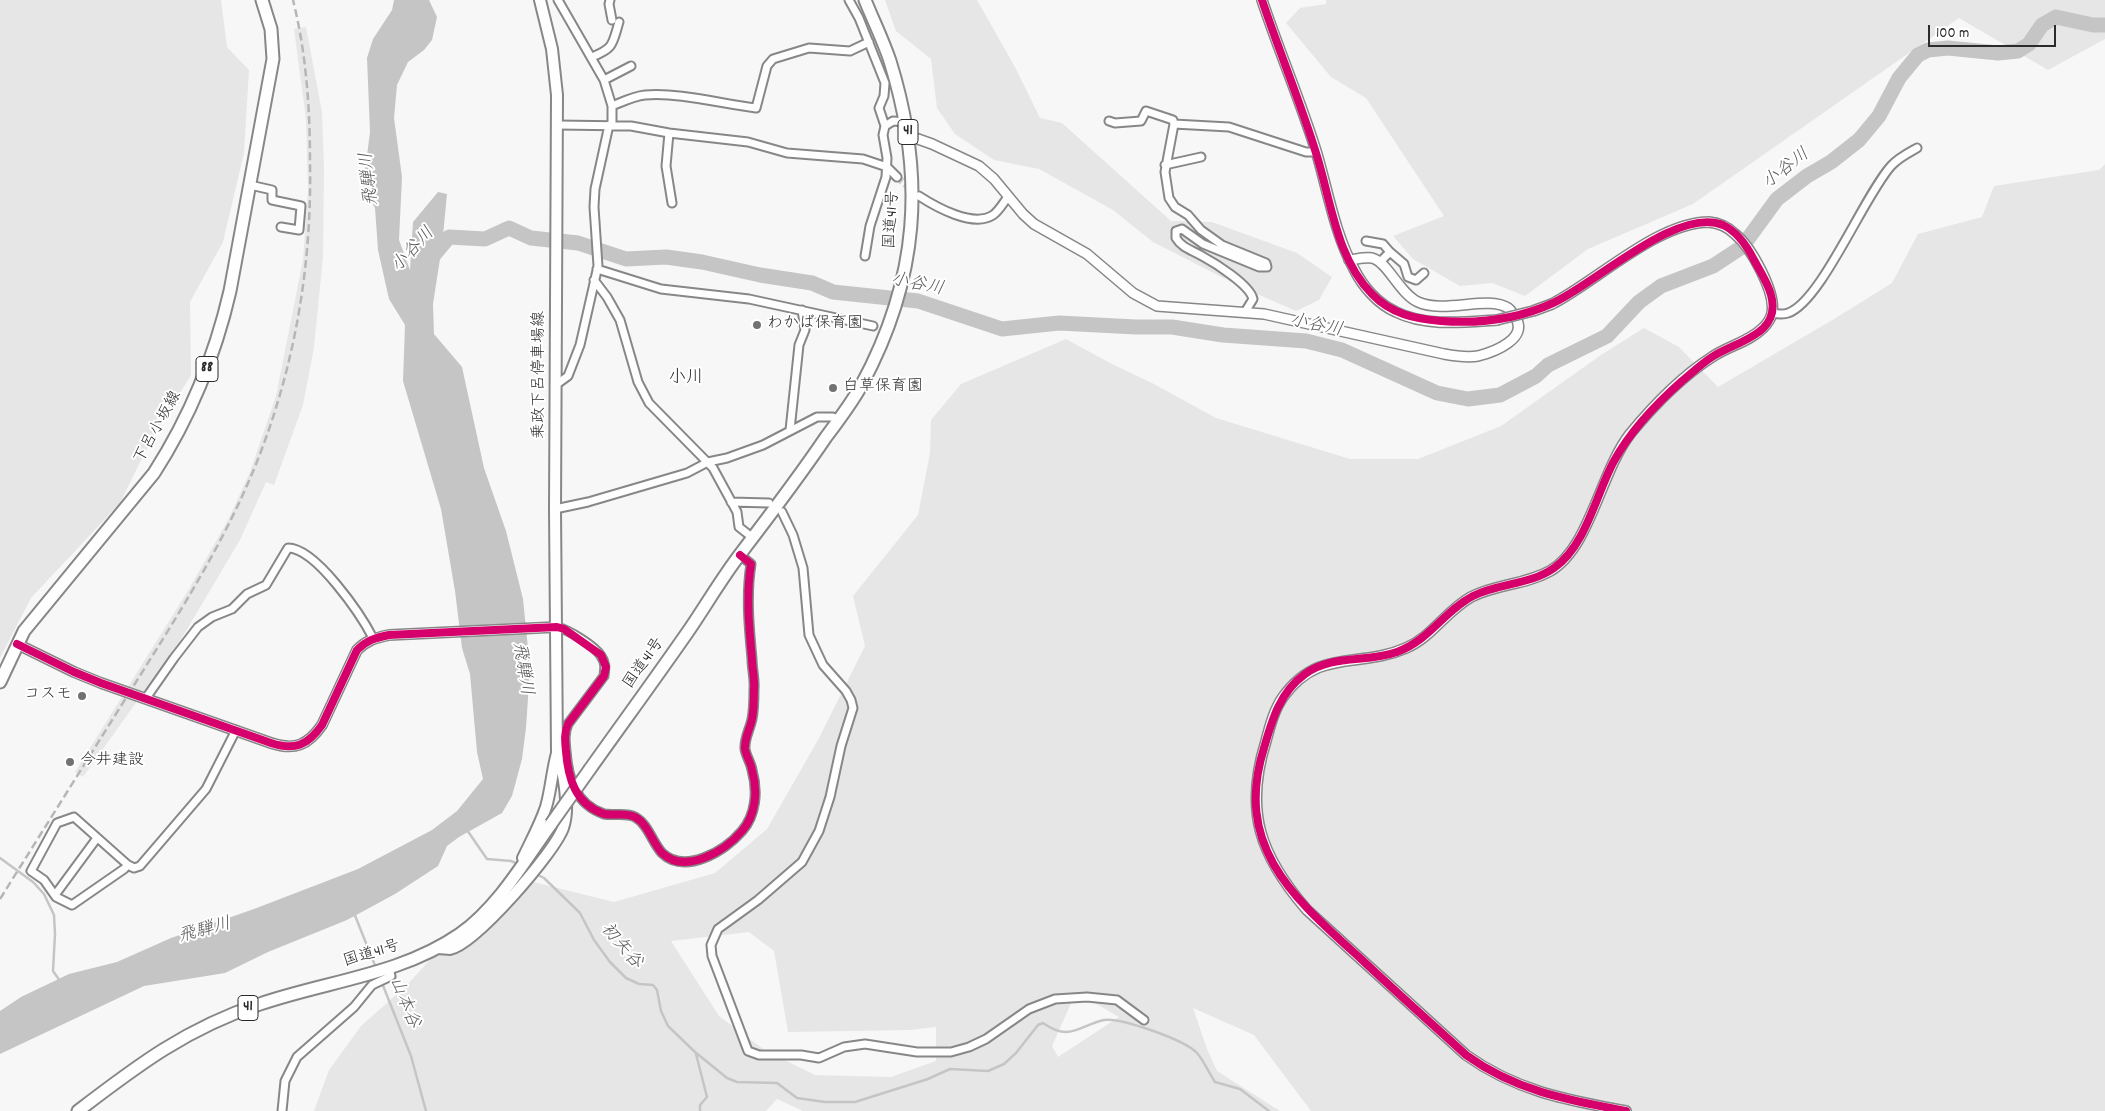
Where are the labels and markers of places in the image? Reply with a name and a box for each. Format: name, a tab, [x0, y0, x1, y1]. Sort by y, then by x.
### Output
place label: わかば保育園	[767, 315, 863, 335]
marker: わかば保育園	[751, 319, 763, 331]
place label: 白草保育園	[843, 378, 923, 398]
marker: 白草保育園	[827, 382, 839, 394]
place label: コスモ	[24, 686, 72, 706]
marker: コスモ	[76, 690, 88, 702]
place label: 今井建設	[80, 752, 144, 772]
marker: 今井建設	[64, 756, 76, 768]

